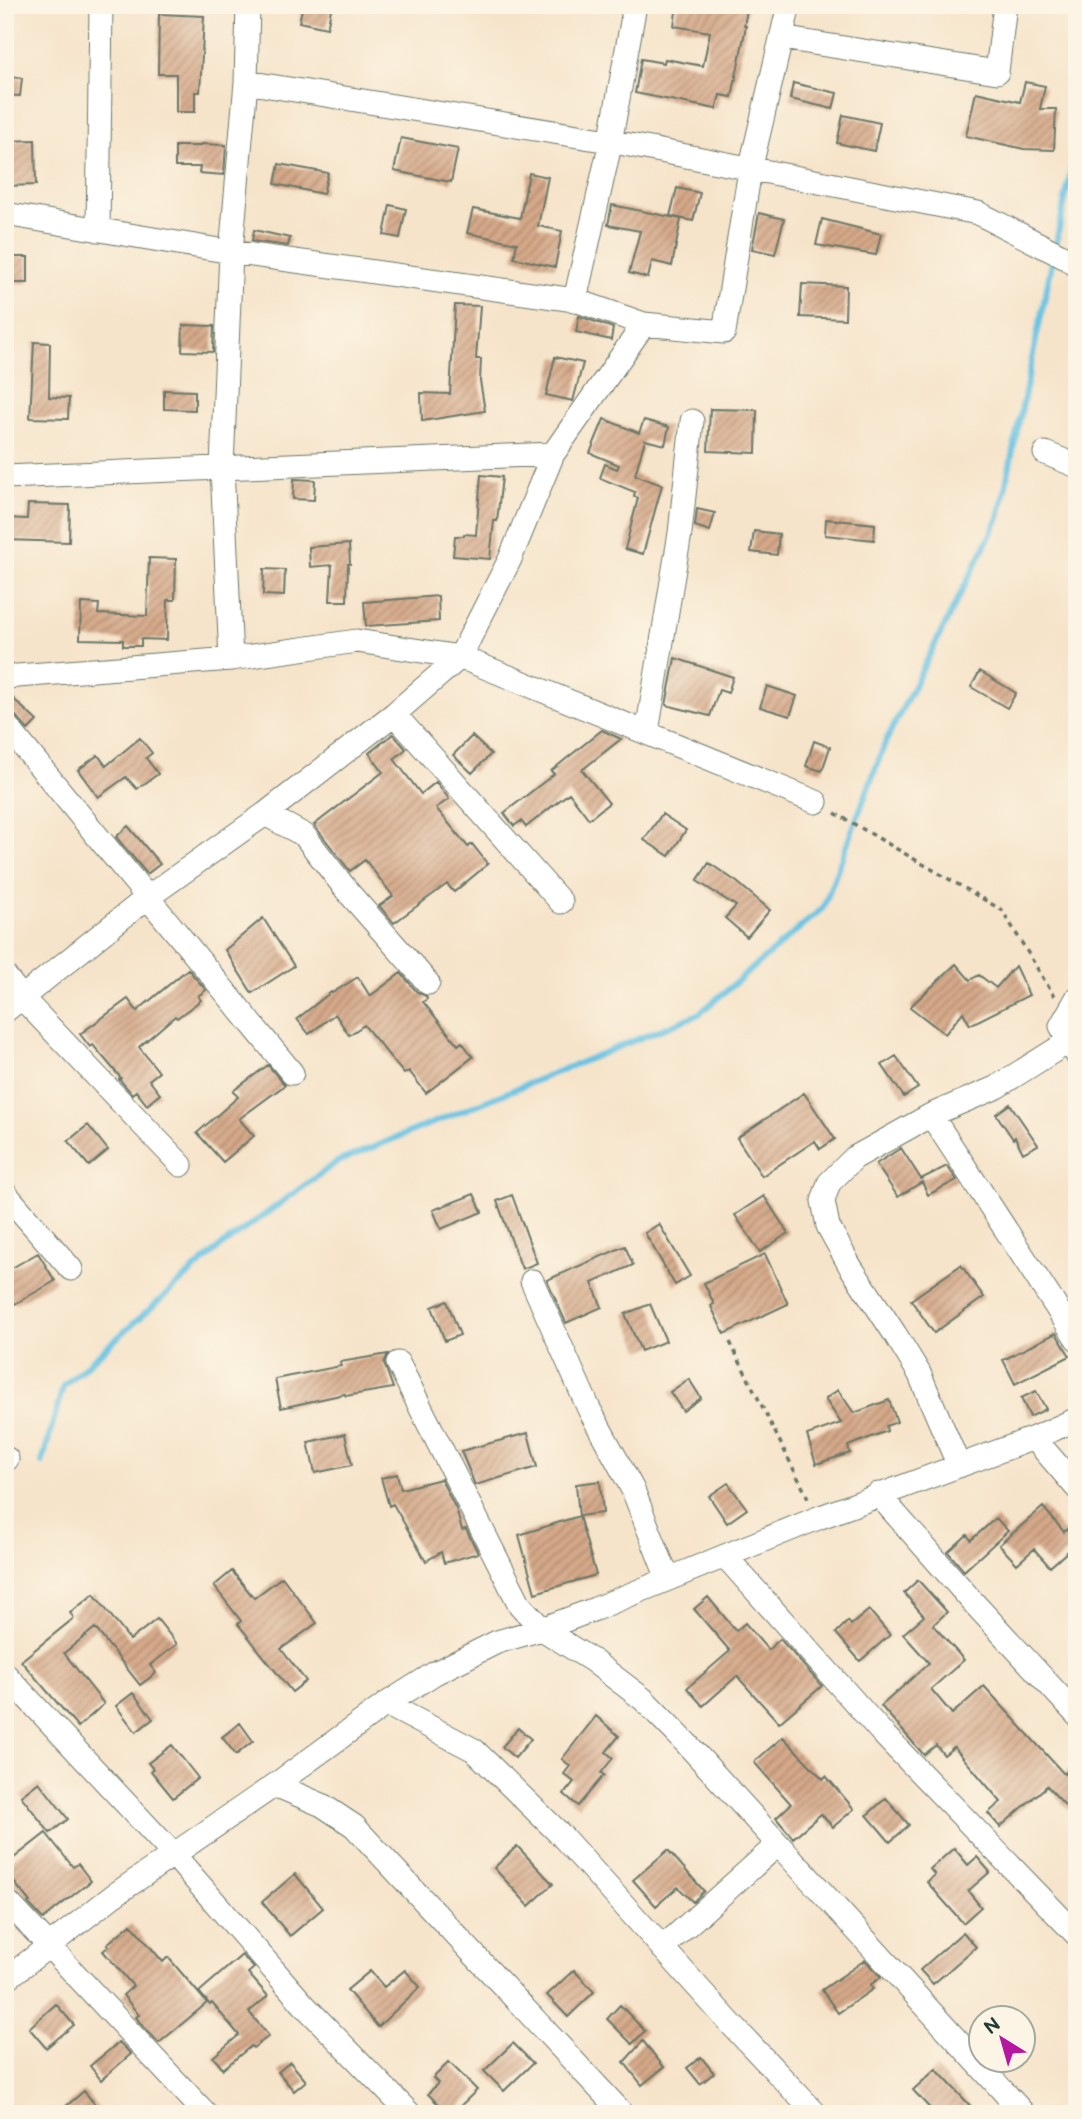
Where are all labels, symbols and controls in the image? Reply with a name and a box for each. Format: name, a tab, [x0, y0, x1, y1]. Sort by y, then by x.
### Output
north arrow	[967, 2004, 1036, 2074]
text: N	[980, 2013, 1005, 2040]

